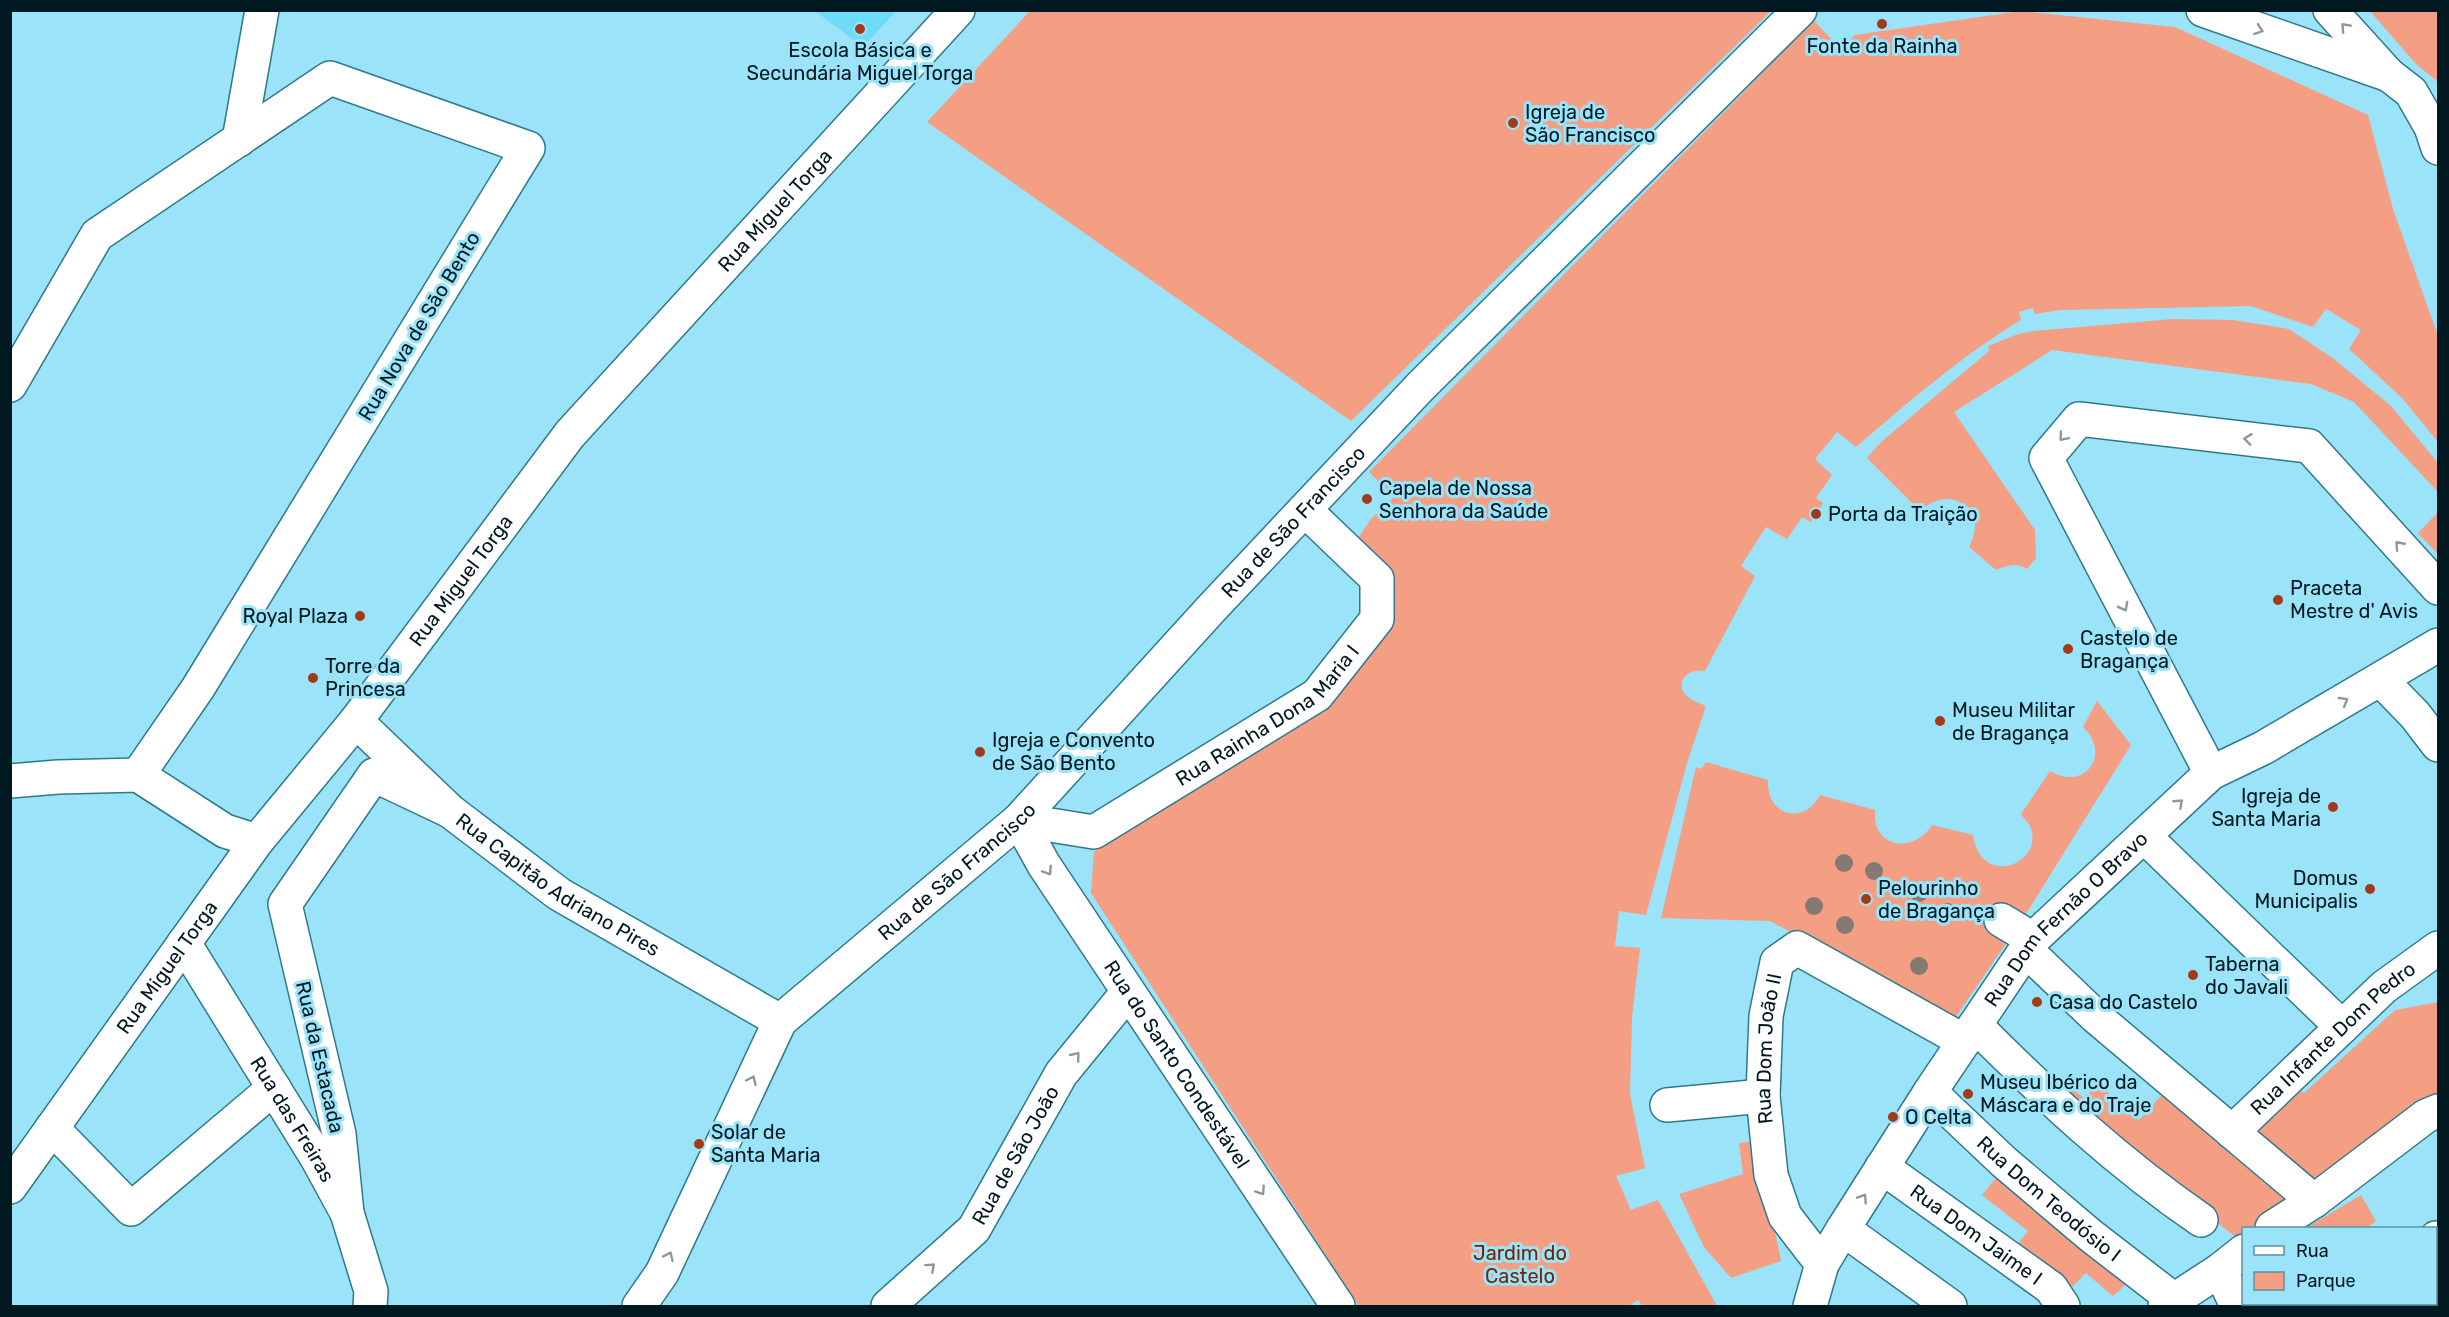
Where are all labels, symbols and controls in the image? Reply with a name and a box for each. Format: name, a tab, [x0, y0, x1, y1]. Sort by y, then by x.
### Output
marker: Fonte da Rainha	[1875, 17, 1889, 31]
marker: Escola Básica e Secundária Miguel Torga	[853, 22, 867, 36]
one-way arrow	[2253, 22, 2264, 35]
one-way arrow	[2341, 24, 2352, 34]
place label: Fonte da Rainha	[1807, 34, 1958, 58]
place label: Escola Básica e Secundária Miguel Torga	[747, 38, 973, 85]
place label: Igreja de São Francisco	[1525, 100, 1655, 147]
marker: Igreja de São Francisco	[1506, 116, 1520, 130]
street label: Rua Miguel Torga	[713, 144, 837, 277]
street label: Rua Nova de São Bento	[353, 227, 485, 425]
one-way arrow	[2059, 430, 2070, 441]
one-way arrow	[2243, 433, 2253, 446]
street label: Rua de São Francisco	[1216, 441, 1370, 603]
place label: Capela de Nossa Senhora da Saúde	[1379, 476, 1548, 523]
marker: Capela de Nossa Senhora da Saúde	[1360, 492, 1374, 506]
place label: Porta da Traição	[1828, 502, 1978, 526]
marker: Porta da Traição	[1809, 507, 1823, 521]
street label: Rua Miguel Torga	[404, 510, 518, 651]
one-way arrow	[2395, 541, 2406, 552]
place label: Praceta Mestre d' Avis	[2290, 576, 2418, 623]
marker: Praceta Mestre d' Avis	[2271, 593, 2285, 607]
one-way arrow	[2117, 600, 2128, 611]
place label: Royal Plaza	[243, 604, 348, 628]
marker: Royal Plaza	[353, 609, 367, 623]
place label: Castelo de Bragança	[2080, 626, 2178, 673]
street label: Rua Rainha Dona Maria I	[1171, 640, 1364, 791]
marker: Castelo de Bragança	[2061, 642, 2075, 656]
place label: Torre da Princesa	[325, 654, 406, 701]
marker: Torre da Princesa	[306, 671, 320, 685]
one-way arrow	[2338, 697, 2348, 708]
place label: Museu Militar de Bragança	[1952, 698, 2076, 745]
marker: Museu Militar de Bragança	[1933, 714, 1947, 728]
place label: Igreja e Convento de São Bento	[992, 728, 1155, 775]
marker: Igreja e Convento de São Bento	[973, 745, 987, 759]
place label: Igreja de Santa Maria	[2211, 784, 2321, 831]
street label: Rua de São Francisco	[873, 798, 1041, 945]
one-way arrow	[2173, 799, 2183, 810]
marker: Igreja de Santa Maria	[2326, 800, 2340, 814]
street label: Rua Capitão Adriano Pires	[451, 808, 664, 961]
street label: Rua Dom Fernão O Bravo	[1979, 826, 2153, 1011]
one-way arrow	[1041, 864, 1052, 875]
place label: Domus Municipalis	[2254, 866, 2358, 913]
place label: Pelourinho de Bragança	[1878, 876, 1995, 923]
marker: Domus Municipalis	[2363, 882, 2377, 896]
marker: Pelourinho de Bragança	[1859, 892, 1873, 906]
street label: Rua Miguel Torga	[111, 896, 223, 1038]
place label: Taberna do Javali	[2205, 952, 2288, 999]
street label: Rua do Santo Condestável	[1099, 956, 1255, 1173]
street label: Rua Infante Dom Pedro	[2246, 956, 2420, 1120]
marker: Taberna do Javali	[2186, 968, 2200, 982]
street label: Rua Dom João II	[1751, 971, 1786, 1125]
street label: Rua da Estacada	[291, 979, 349, 1135]
place label: Casa do Castelo	[2049, 990, 2198, 1014]
marker: Casa do Castelo	[2030, 995, 2044, 1009]
street label: Rua das Freiras	[245, 1052, 340, 1186]
one-way arrow	[1068, 1052, 1079, 1063]
place label: Museu Ibérico da Máscara e do Traje	[1980, 1070, 2151, 1117]
one-way arrow	[745, 1075, 757, 1086]
street label: Rua de São João	[967, 1081, 1064, 1229]
marker: Museu Ibérico da Máscara e do Traje	[1961, 1087, 1975, 1101]
place label: O Celta	[1905, 1105, 1972, 1129]
marker: O Celta	[1886, 1110, 1900, 1124]
place label: Solar de Santa Maria	[711, 1120, 821, 1167]
street label: Rua Dom Teodósio I	[1972, 1131, 2126, 1266]
marker: Solar de Santa Maria	[692, 1137, 706, 1151]
street label: Rua Dom Jaime I	[1906, 1179, 2047, 1290]
one-way arrow	[1253, 1185, 1265, 1195]
one-way arrow	[1855, 1194, 1867, 1204]
legend	[2242, 1227, 2437, 1305]
text: Rua	[2296, 1240, 2329, 1262]
park label: Jardim do Castelo	[1473, 1241, 1567, 1288]
one-way arrow	[662, 1252, 674, 1263]
one-way arrow	[925, 1263, 935, 1274]
text: Parque	[2296, 1270, 2356, 1292]

